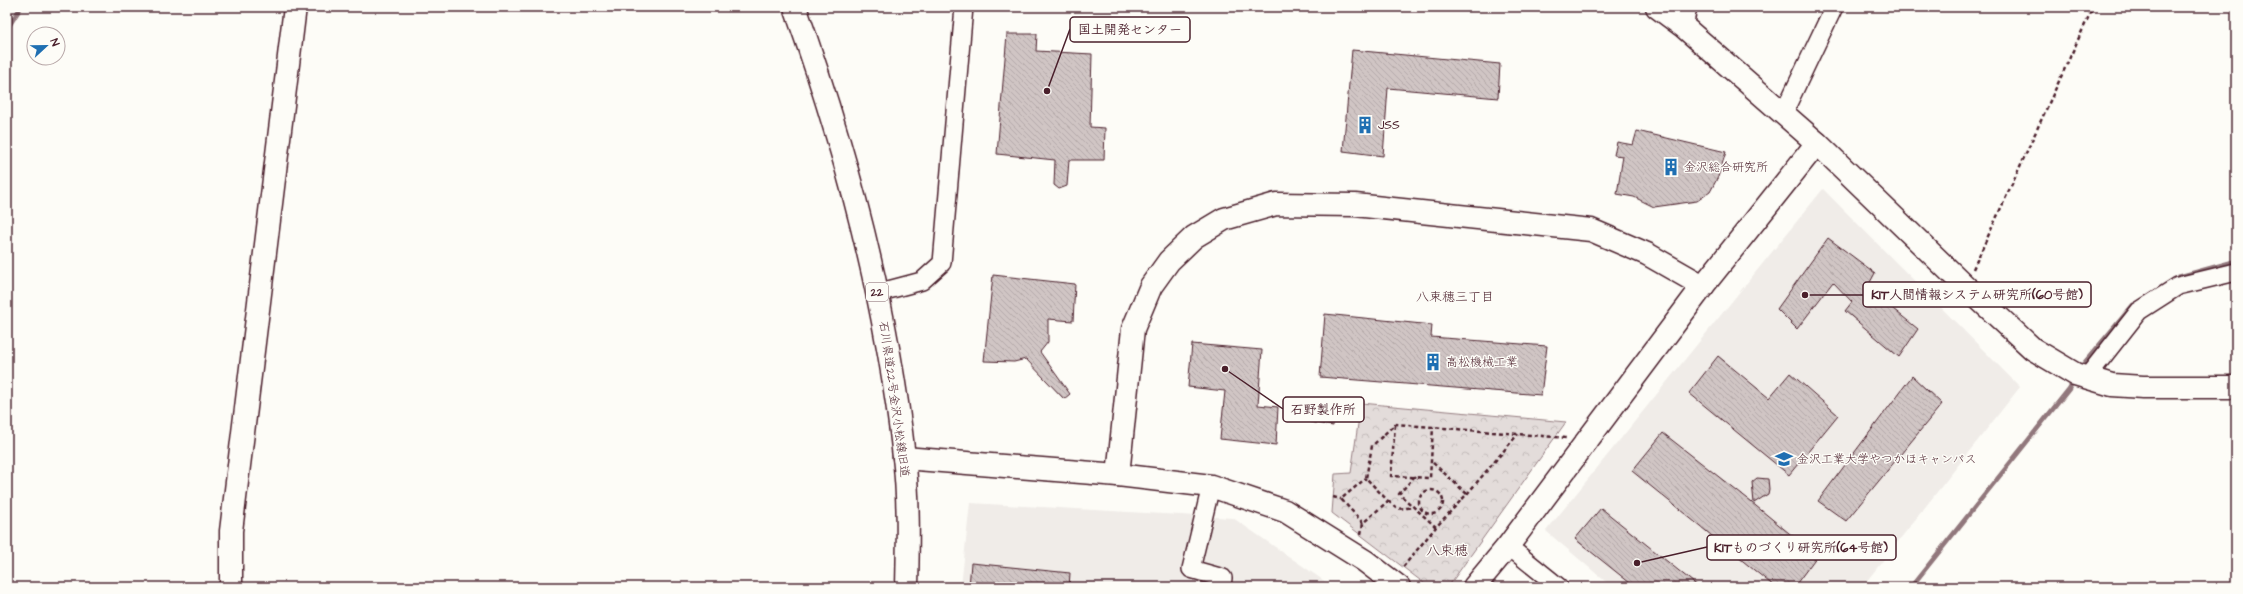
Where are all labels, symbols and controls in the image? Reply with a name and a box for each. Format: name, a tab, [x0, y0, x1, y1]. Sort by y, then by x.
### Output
callout: 国土開発センター	[1070, 17, 1190, 42]
text: 国土開発センター	[1078, 21, 1182, 39]
north arrow	[26, 26, 66, 66]
text: N	[47, 36, 63, 49]
building icon: JSS	[1355, 115, 1375, 135]
place label: JSS	[1378, 117, 1400, 134]
building icon: 金沢総合研究所	[1661, 157, 1681, 177]
place label: 金沢総合研究所	[1684, 159, 1768, 176]
callout: KIT人間情報システム研究所(60号館)	[1863, 282, 2091, 307]
road number: 22	[866, 283, 888, 301]
text: KIT人間情報システム研究所(60号館)	[1871, 286, 2083, 304]
district label: 八束穂三丁目	[1416, 288, 1494, 306]
street label: 石川県道22号金沢小松線旧道	[875, 320, 913, 478]
building icon: 高松機械工業	[1423, 352, 1443, 372]
place label: 高松機械工業	[1446, 354, 1518, 371]
callout: 石野製作所	[1283, 397, 1364, 422]
text: 石野製作所	[1290, 401, 1356, 419]
school or university icon: 金沢工業大学やつかほキャンパス	[1774, 449, 1794, 469]
place label: 金沢工業大学やつかほキャンパス	[1797, 451, 1977, 468]
callout: KITものづくり研究所(64号館)	[1707, 535, 1896, 560]
text: KITものづくり研究所(64号館)	[1714, 539, 1888, 557]
district label: 八束穂	[1426, 541, 1468, 561]

